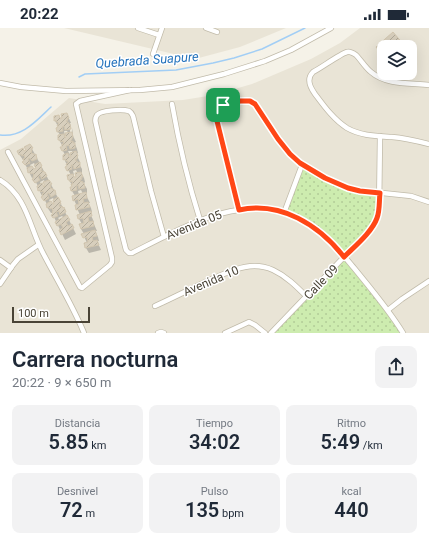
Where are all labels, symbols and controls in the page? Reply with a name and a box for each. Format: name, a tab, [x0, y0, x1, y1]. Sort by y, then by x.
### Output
text: 20:22	[20, 5, 59, 23]
map controls	[377, 40, 417, 80]
button: layers	[377, 40, 417, 80]
water label: Quebrada Suapure	[95, 49, 200, 71]
pin	[206, 88, 240, 122]
icon: arrive	[212, 94, 234, 116]
street label: Avenida 05	[164, 207, 224, 243]
street label: Calle 09	[301, 262, 341, 302]
street label: Avenida 10	[181, 263, 241, 299]
scale bar	[12, 305, 90, 324]
text: 100 m	[18, 307, 49, 320]
button: share	[375, 346, 417, 388]
text: Carrera nocturna	[12, 347, 178, 372]
text: 20:22 · 9 × 650 m	[12, 375, 111, 390]
text: Distancia	[55, 417, 100, 430]
text: Tiempo	[196, 417, 233, 430]
text: Ritmo	[337, 417, 366, 430]
text: 5.85	[49, 430, 89, 454]
text: 34:02	[189, 430, 240, 454]
text: 5:49	[320, 430, 360, 454]
text: km	[89, 439, 106, 452]
text: /km	[360, 439, 383, 452]
text: Desnivel	[57, 485, 98, 498]
text: Pulso	[201, 485, 228, 498]
text: kcal	[342, 485, 361, 498]
text: 72	[60, 498, 83, 522]
text: 135	[185, 498, 219, 522]
text: 440	[334, 498, 369, 522]
text: m	[83, 507, 95, 520]
text: bpm	[219, 507, 244, 520]

